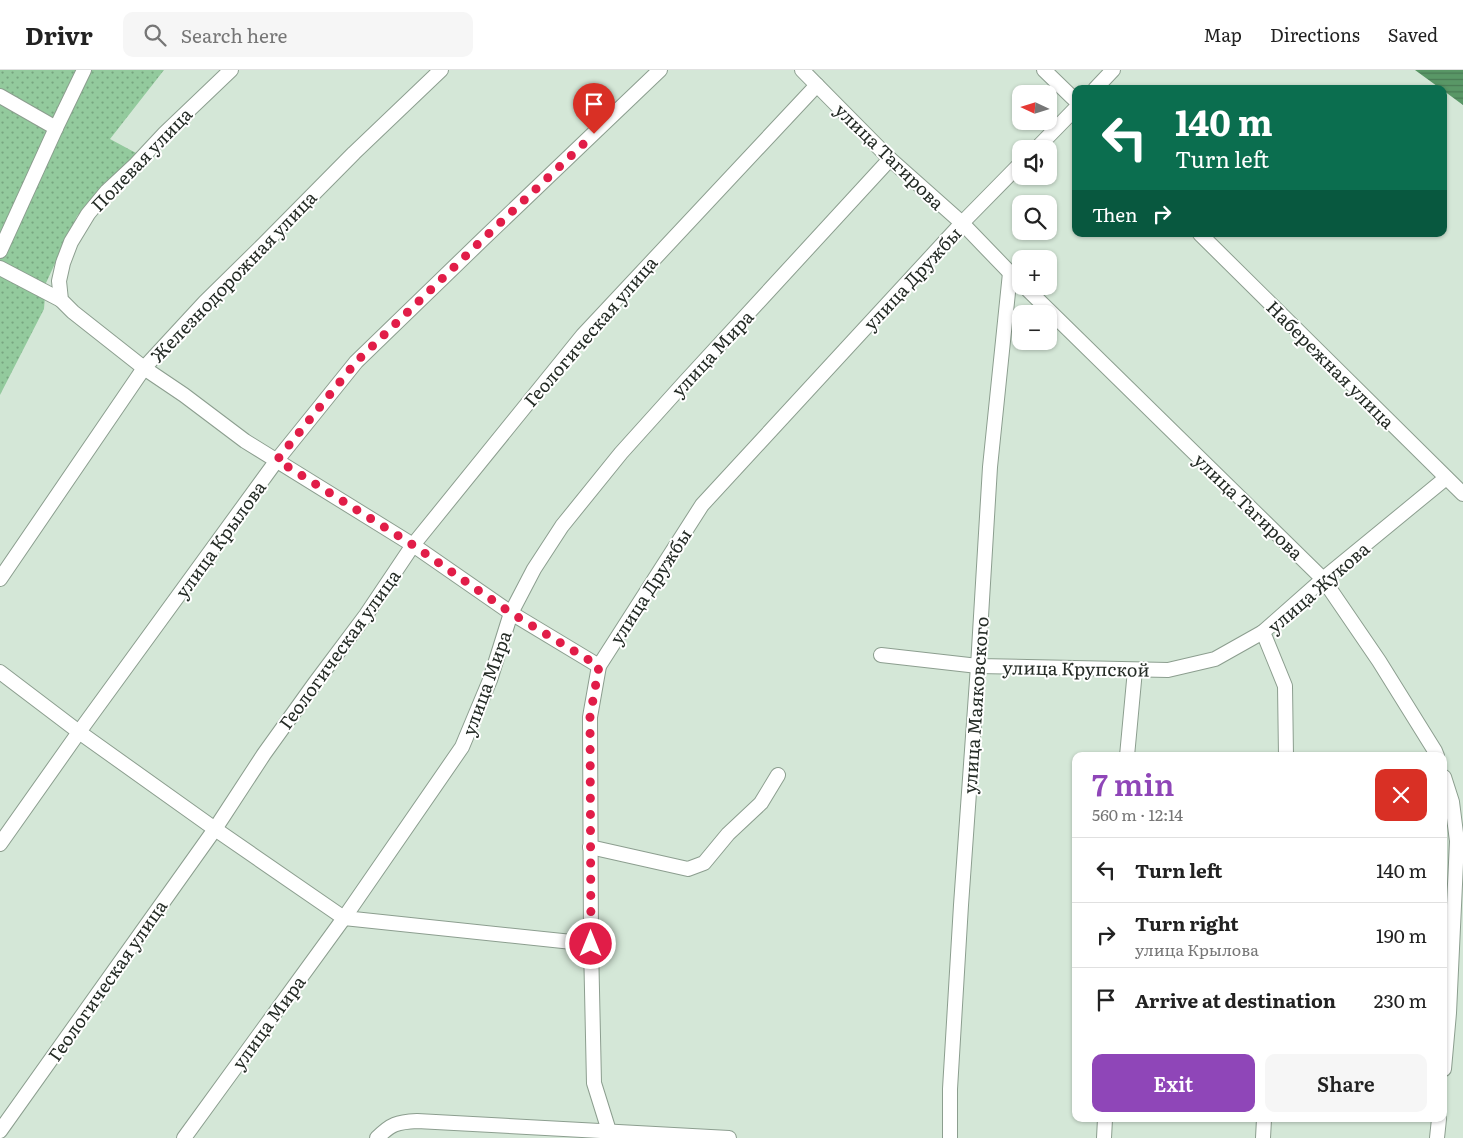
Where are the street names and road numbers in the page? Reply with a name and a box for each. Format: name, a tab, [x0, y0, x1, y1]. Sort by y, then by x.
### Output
street label: улица Тагирова	[829, 97, 951, 216]
street label: Полевая улица	[84, 101, 198, 217]
street label: Железнодорожная улица	[144, 184, 323, 368]
street label: улица Дружбы	[857, 220, 967, 336]
street label: Геологическая улица	[517, 250, 663, 412]
street label: Набережная улица	[1261, 294, 1401, 434]
street label: улица Мира	[665, 303, 760, 402]
street label: улица Тагирова	[1188, 447, 1310, 566]
street label: улица Крылова	[168, 474, 272, 603]
street label: улица Дружбы	[602, 523, 698, 649]
street label: улица Жукова	[1261, 535, 1375, 639]
street label: Геологическая улица	[272, 563, 406, 735]
street label: улица Маяковского	[955, 615, 995, 795]
street label: улица Мира	[455, 626, 518, 739]
street label: улица Крупской	[1002, 653, 1150, 683]
street label: Геологическая улица	[41, 893, 173, 1066]
street label: улица Мира	[225, 969, 311, 1074]

